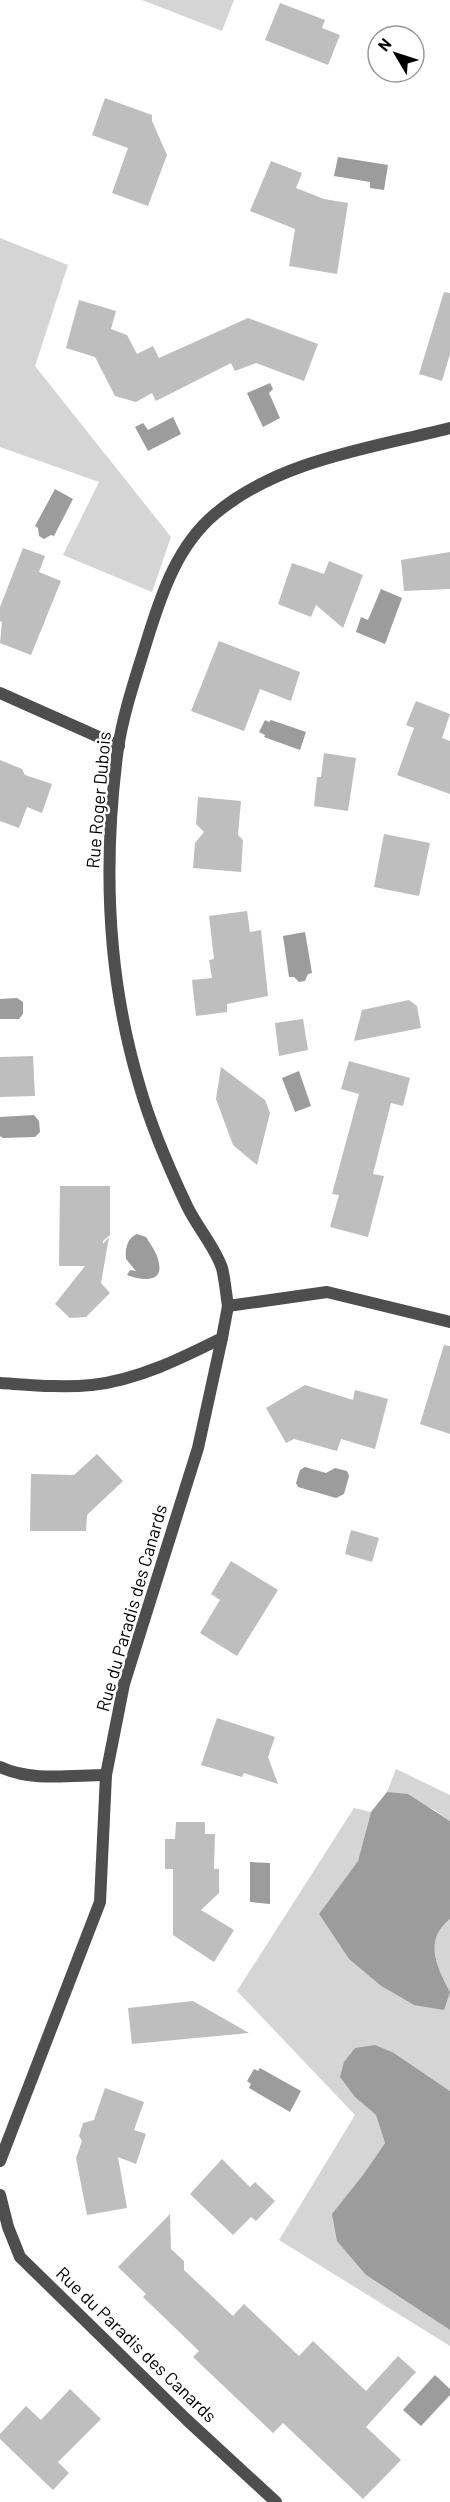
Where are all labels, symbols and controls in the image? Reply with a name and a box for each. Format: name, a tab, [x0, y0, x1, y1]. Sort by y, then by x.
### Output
north arrow	[366, 24, 426, 84]
text: N	[373, 34, 395, 54]
street label: Rue Roger Dubois	[81, 731, 115, 869]
street label: Rue du Paradis des Canards	[91, 1502, 171, 1714]
street label: Rue du Paradis des Canards	[52, 2262, 221, 2427]

